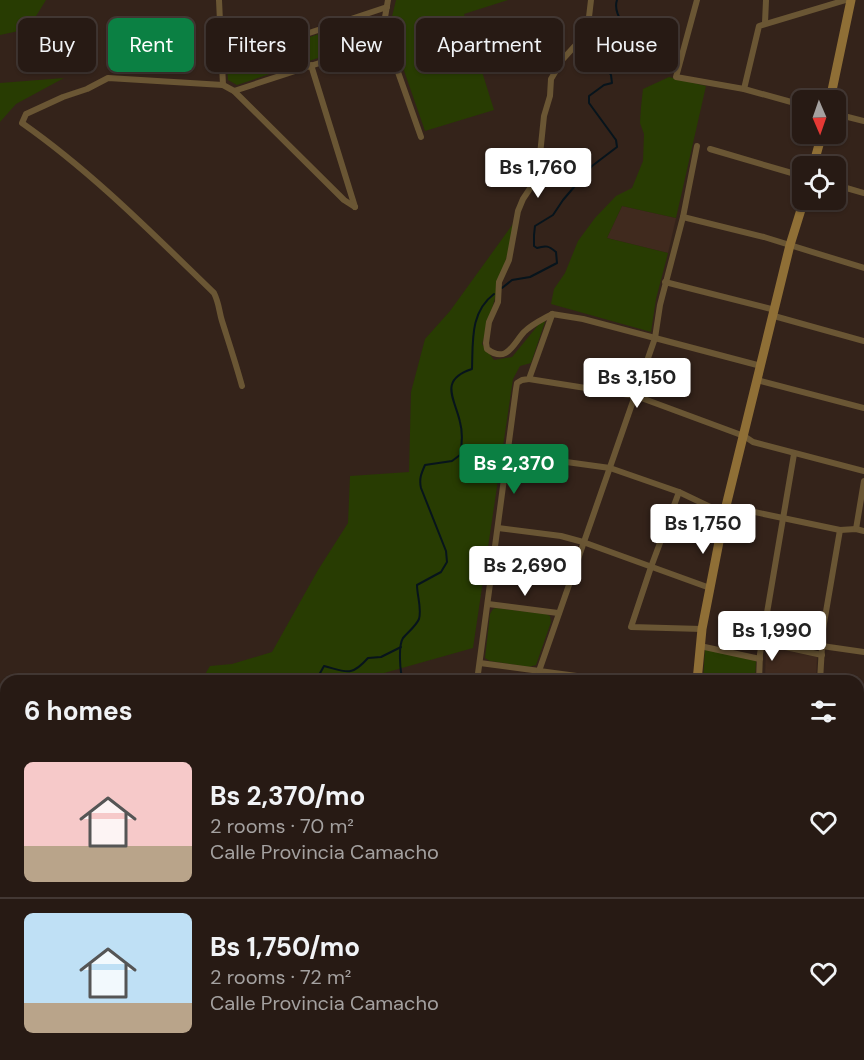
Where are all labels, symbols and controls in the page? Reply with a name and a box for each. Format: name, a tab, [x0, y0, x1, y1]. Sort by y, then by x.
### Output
chip: Buy	[18, 18, 96, 72]
chip: Rent	[108, 18, 194, 72]
chip: Filters	[206, 18, 308, 72]
chip: New	[320, 18, 404, 72]
chip: Apartment	[416, 18, 563, 72]
chip: House	[575, 18, 678, 72]
north arrow	[792, 90, 846, 144]
map controls	[792, 90, 846, 210]
pin: Bs 1,760	[476, 148, 600, 199]
text: Bs 1,760	[499, 154, 577, 180]
button: locate	[792, 156, 846, 210]
pin: Bs 3,150	[575, 358, 699, 409]
text: Bs 3,150	[598, 364, 676, 390]
pin: Bs 2,370	[452, 444, 576, 495]
text: Bs 2,370	[473, 450, 555, 476]
pin: Bs 1,750	[641, 504, 765, 555]
text: Bs 1,750	[664, 510, 742, 536]
pin: Bs 2,690	[463, 546, 587, 597]
text: Bs 2,690	[483, 552, 567, 578]
pin: Bs 1,990	[710, 611, 834, 662]
text: Bs 1,990	[732, 617, 812, 643]
text: 6 homes	[24, 694, 132, 728]
icon: filters	[807, 695, 840, 728]
text: Bs 2,370/mo	[210, 779, 365, 813]
icon: home	[72, 786, 144, 858]
icon: heart	[807, 806, 840, 839]
text: 2 rooms · 70 m²	[210, 813, 354, 839]
text: Calle Provincia Camacho	[210, 839, 439, 865]
text: Bs 1,750/mo	[210, 930, 360, 964]
icon: home	[72, 937, 144, 1009]
icon: heart	[807, 957, 840, 990]
text: 2 rooms · 72 m²	[210, 964, 351, 990]
text: Calle Provincia Camacho	[210, 990, 439, 1016]

